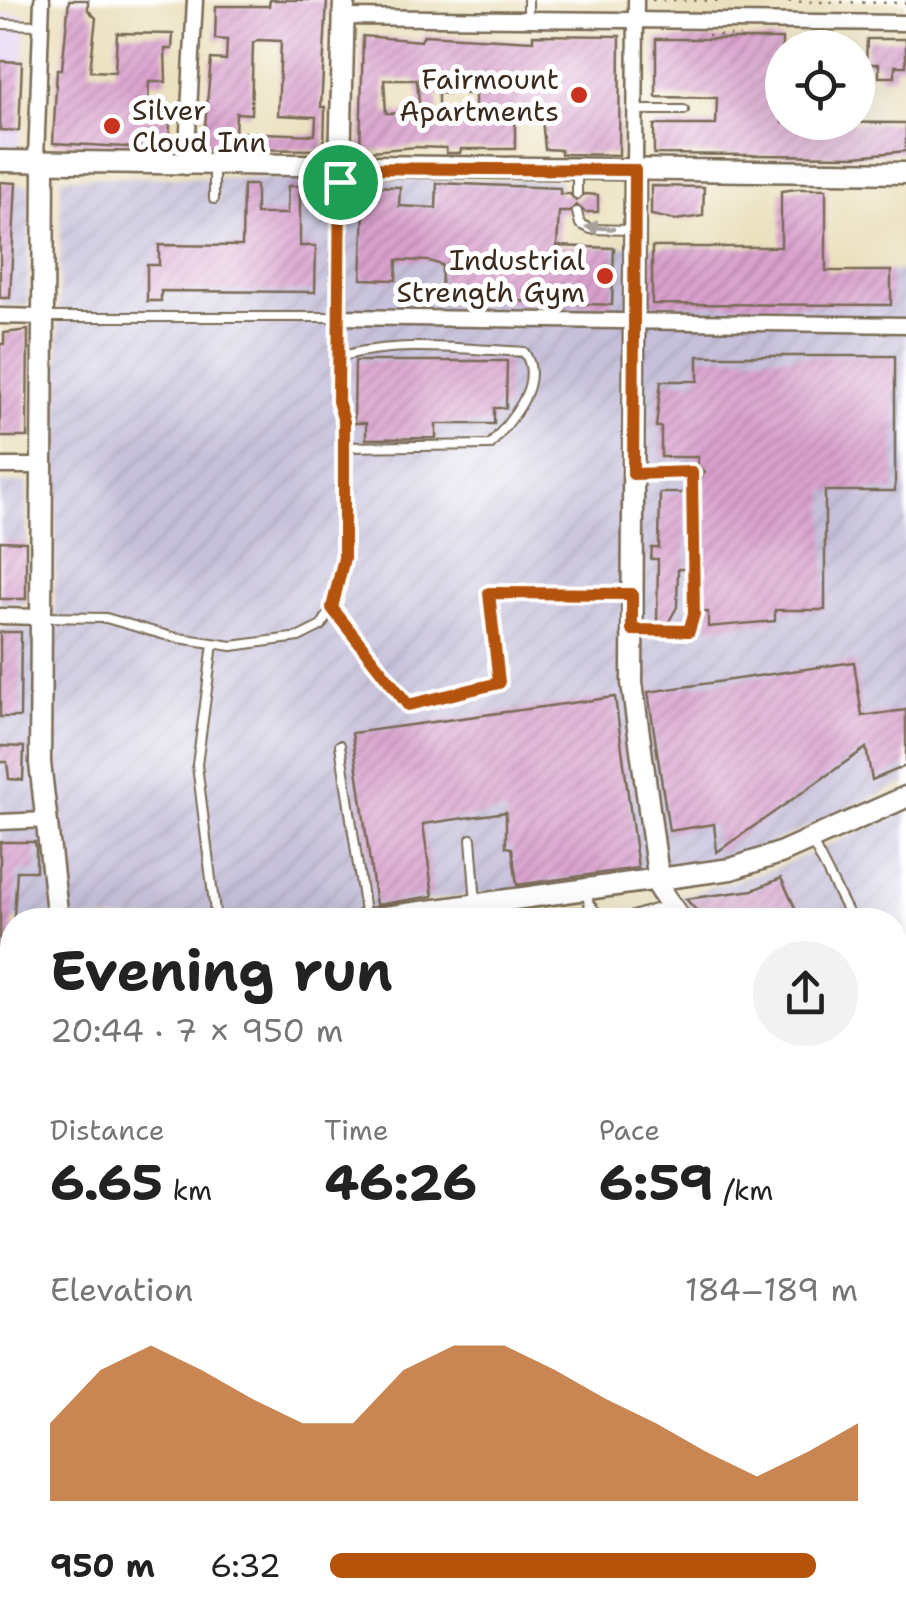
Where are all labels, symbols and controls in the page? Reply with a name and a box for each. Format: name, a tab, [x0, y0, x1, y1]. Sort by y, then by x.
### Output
map controls	[765, 30, 875, 140]
button: locate	[765, 30, 875, 140]
place label: Fairmount Apartments	[399, 60, 559, 130]
marker: Fairmount Apartments	[568, 84, 590, 106]
place label: Silver Cloud Inn	[132, 91, 266, 161]
marker: Silver Cloud Inn	[101, 115, 123, 137]
pin	[298, 140, 383, 225]
icon: arrive	[313, 155, 368, 210]
one-way arrow	[584, 220, 616, 236]
place label: Industrial Strength Gym	[396, 241, 586, 311]
marker: Industrial Strength Gym	[594, 265, 616, 287]
text: Evening run	[50, 934, 393, 1008]
button: share	[753, 941, 858, 1046]
text: 20:44 · 7 × 950 m	[50, 1009, 343, 1052]
text: Distance	[50, 1111, 165, 1149]
text: Time	[324, 1111, 389, 1149]
text: Pace	[599, 1111, 660, 1149]
text: 6.65	[50, 1149, 163, 1216]
text: 46:26	[324, 1149, 477, 1216]
text: 6:59	[599, 1149, 714, 1216]
text: km	[163, 1171, 212, 1209]
text: /km	[714, 1171, 773, 1209]
text: Elevation	[50, 1268, 193, 1311]
text: 184–189 m	[685, 1268, 858, 1311]
text: 950 m	[50, 1544, 155, 1587]
text: 6:32	[210, 1544, 281, 1587]

